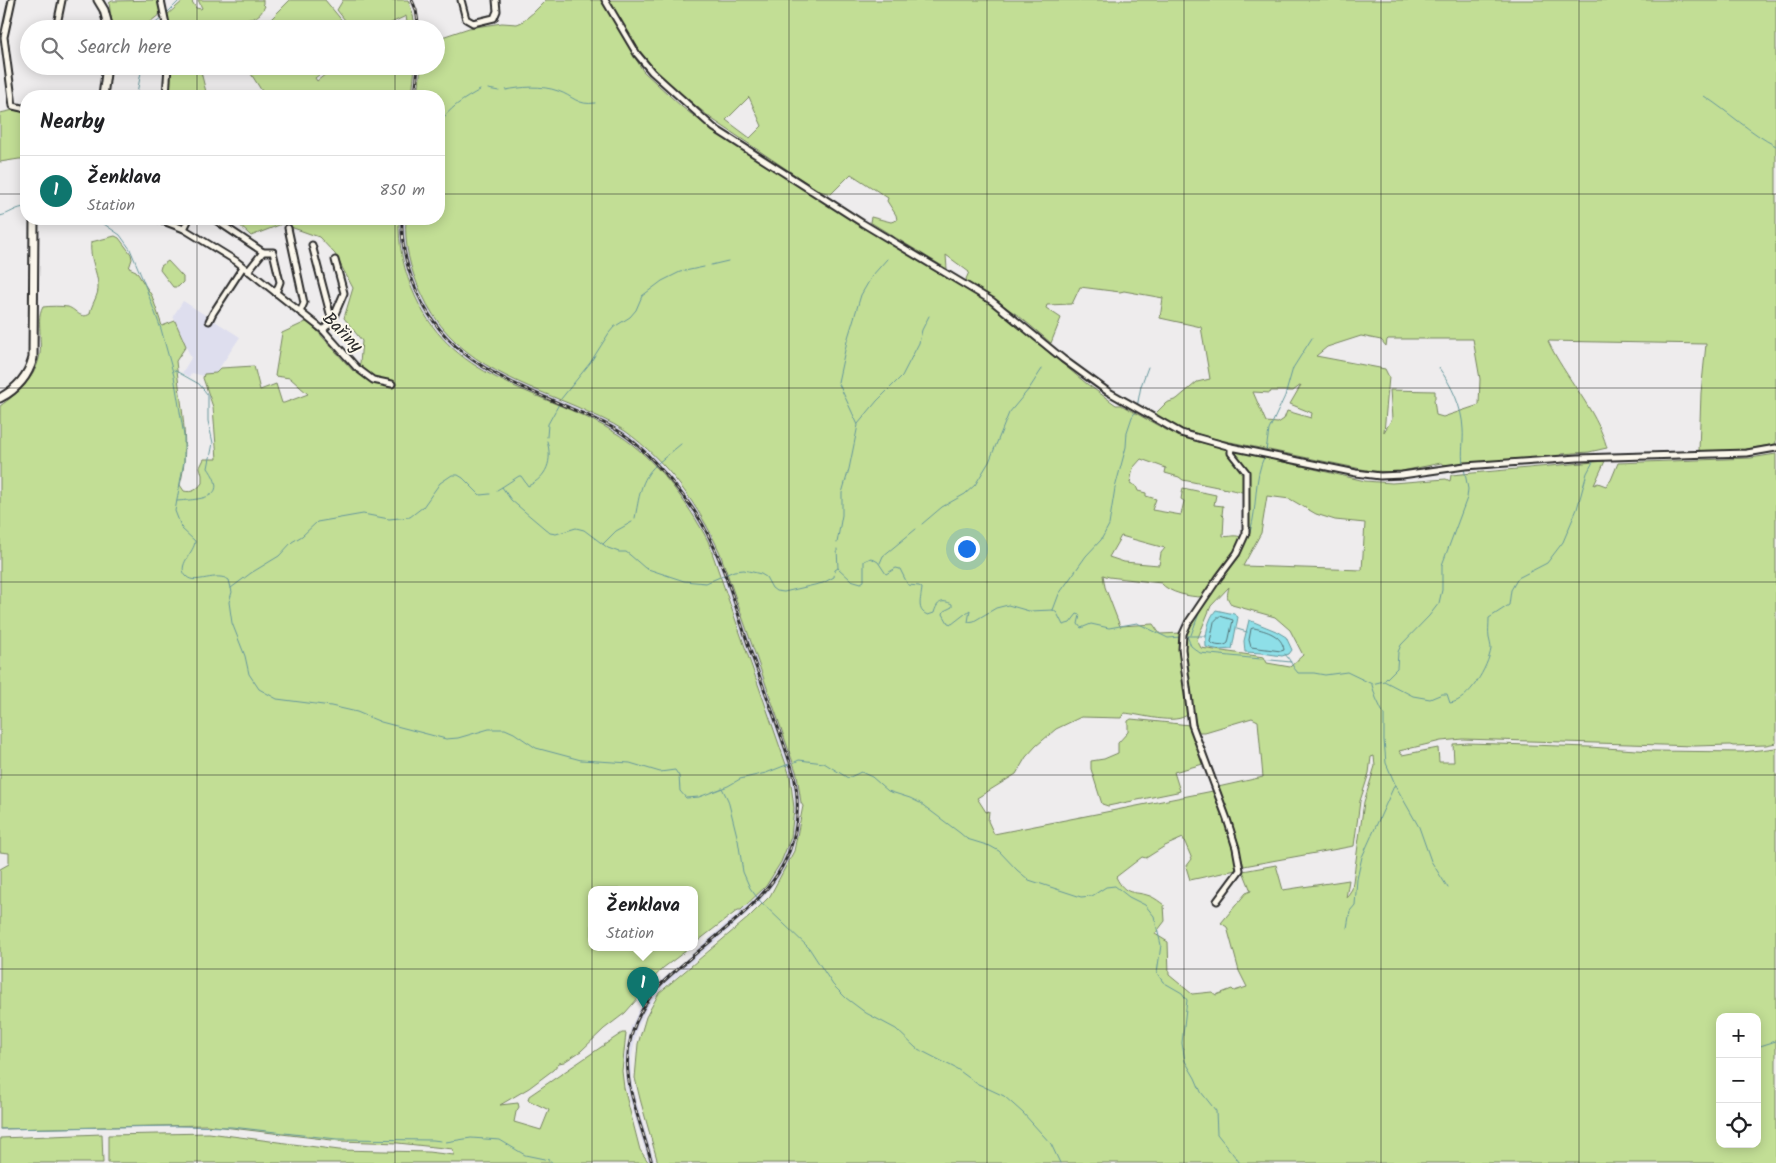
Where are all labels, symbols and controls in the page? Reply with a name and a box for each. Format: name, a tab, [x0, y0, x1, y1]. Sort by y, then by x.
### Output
search box	[20, 20, 445, 75]
text: Search here	[78, 33, 172, 63]
icon: search	[38, 34, 66, 62]
text: Nearby	[40, 106, 105, 139]
text: Ženklava	[87, 163, 161, 193]
text: 1	[54, 178, 58, 203]
text: 850 m	[380, 178, 425, 203]
text: Station	[87, 193, 135, 218]
street label: Bařiny	[315, 306, 370, 361]
your location	[954, 536, 980, 562]
popup	[588, 886, 698, 951]
text: Ženklava	[606, 891, 680, 921]
text: Station	[606, 921, 654, 946]
pin: 1	[627, 967, 659, 1008]
map controls	[1716, 1013, 1761, 1148]
button: +	[1716, 1013, 1761, 1058]
button: −	[1716, 1058, 1761, 1103]
button: locate	[1716, 1103, 1761, 1148]

